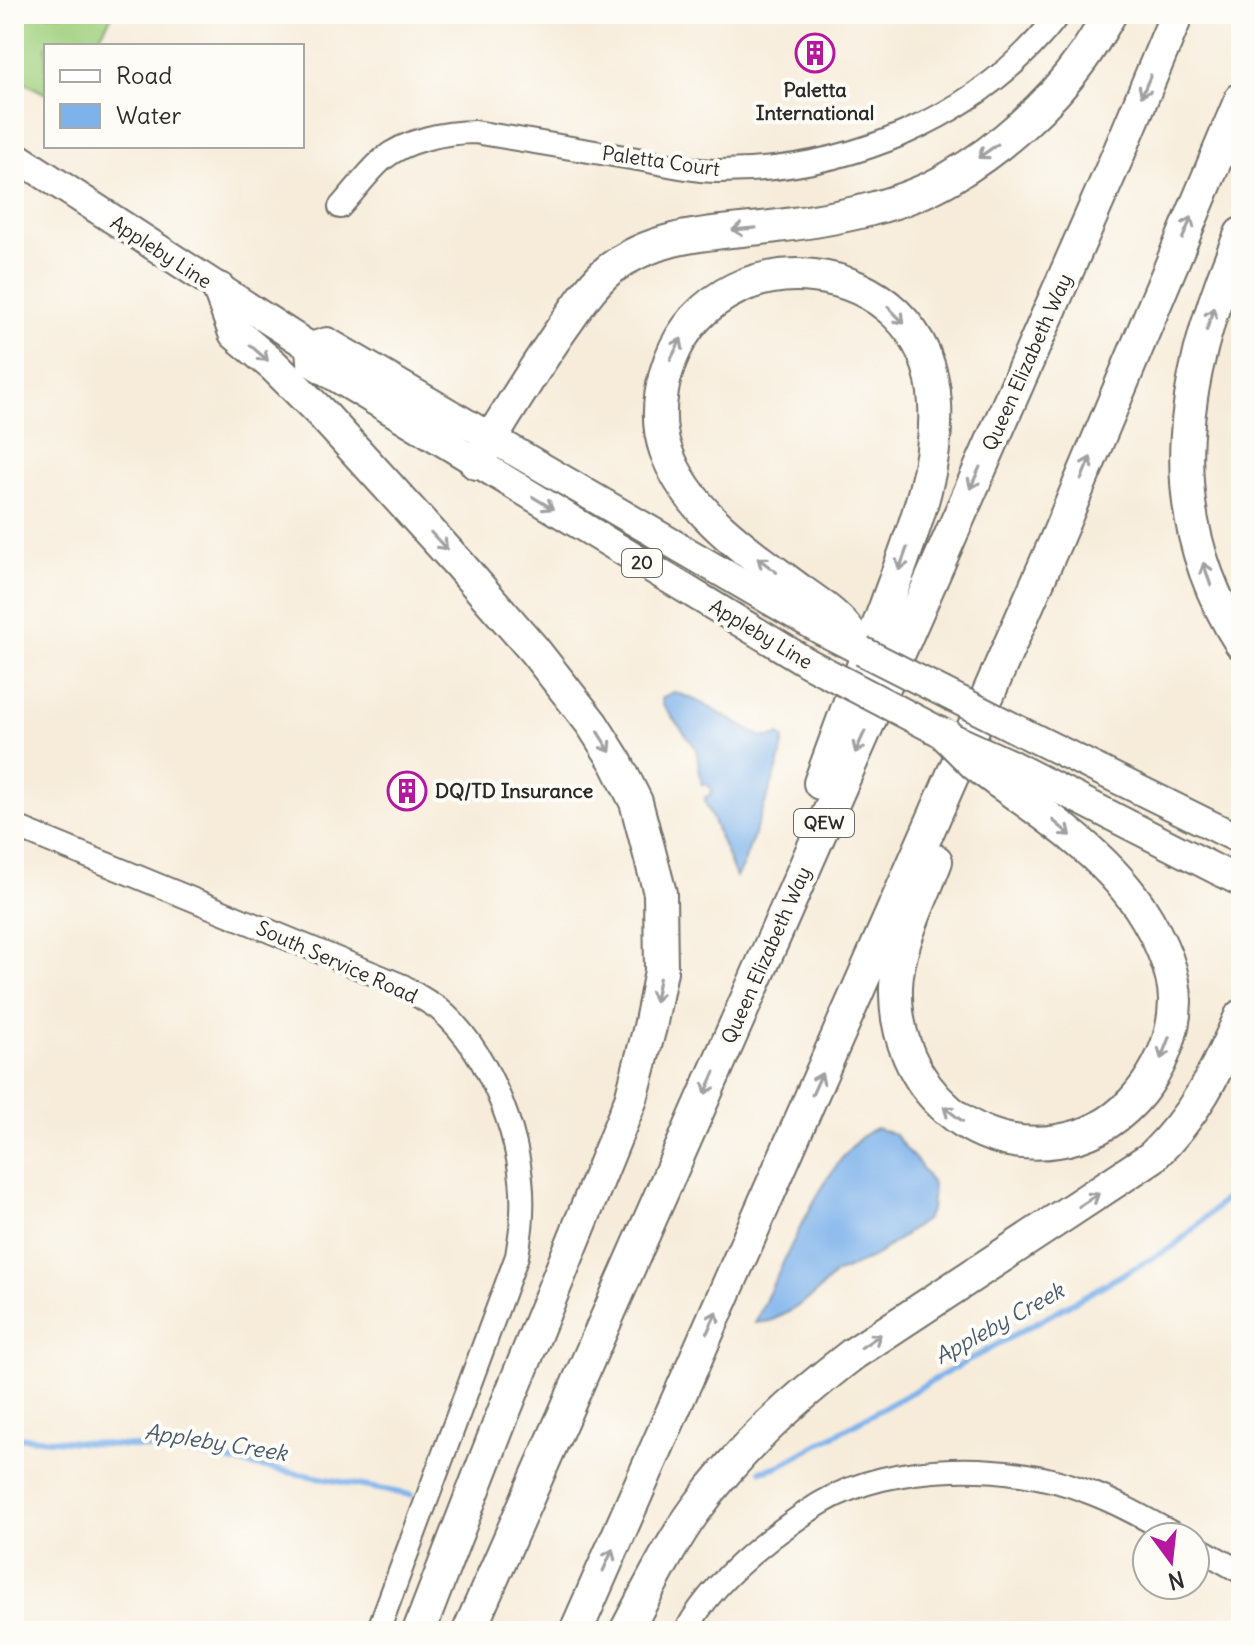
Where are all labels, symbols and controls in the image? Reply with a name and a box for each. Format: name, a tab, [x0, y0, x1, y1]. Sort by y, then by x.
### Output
building icon: Paletta International	[794, 32, 836, 74]
legend	[44, 44, 304, 148]
text: Road	[116, 60, 172, 90]
one-way arrow	[1138, 73, 1153, 98]
place label: Paletta International	[756, 77, 874, 125]
text: Water	[116, 100, 181, 130]
street label: Paletta Court	[601, 140, 722, 181]
one-way arrow	[977, 143, 999, 159]
street label: Appleby Line	[106, 210, 217, 294]
one-way arrow	[1180, 216, 1195, 241]
one-way arrow	[731, 222, 758, 237]
street label: Queen Elizabeth Way	[976, 269, 1077, 454]
one-way arrow	[886, 304, 906, 324]
one-way arrow	[1203, 307, 1218, 333]
one-way arrow	[669, 337, 684, 361]
one-way arrow	[248, 344, 269, 362]
one-way arrow	[1080, 456, 1095, 481]
one-way arrow	[967, 465, 982, 490]
one-way arrow	[531, 495, 554, 511]
one-way arrow	[429, 531, 447, 551]
one-way arrow	[894, 546, 909, 571]
road number: 20	[622, 549, 662, 577]
one-way arrow	[757, 556, 778, 573]
one-way arrow	[1198, 561, 1213, 586]
street label: Appleby Line	[705, 593, 817, 674]
one-way arrow	[851, 729, 866, 754]
one-way arrow	[596, 730, 612, 753]
building icon: DQ/TD Insurance	[386, 770, 428, 812]
place label: DQ/TD Insurance	[435, 778, 593, 803]
road number: QEW	[794, 809, 854, 837]
one-way arrow	[1051, 819, 1072, 837]
street label: Queen Elizabeth Way	[715, 862, 816, 1047]
street label: South Service Road	[253, 915, 422, 1008]
one-way arrow	[649, 977, 664, 1002]
one-way arrow	[1157, 1035, 1171, 1060]
one-way arrow	[702, 1070, 717, 1094]
one-way arrow	[810, 1072, 825, 1096]
one-way arrow	[943, 1105, 965, 1122]
one-way arrow	[1077, 1192, 1100, 1208]
water label: Appleby Creek	[929, 1275, 1070, 1370]
one-way arrow	[706, 1310, 721, 1334]
one-way arrow	[859, 1333, 882, 1349]
water label: Appleby Creek	[143, 1417, 291, 1467]
north arrow	[1131, 1521, 1211, 1601]
one-way arrow	[601, 1548, 616, 1572]
text: N	[1165, 1565, 1187, 1596]

